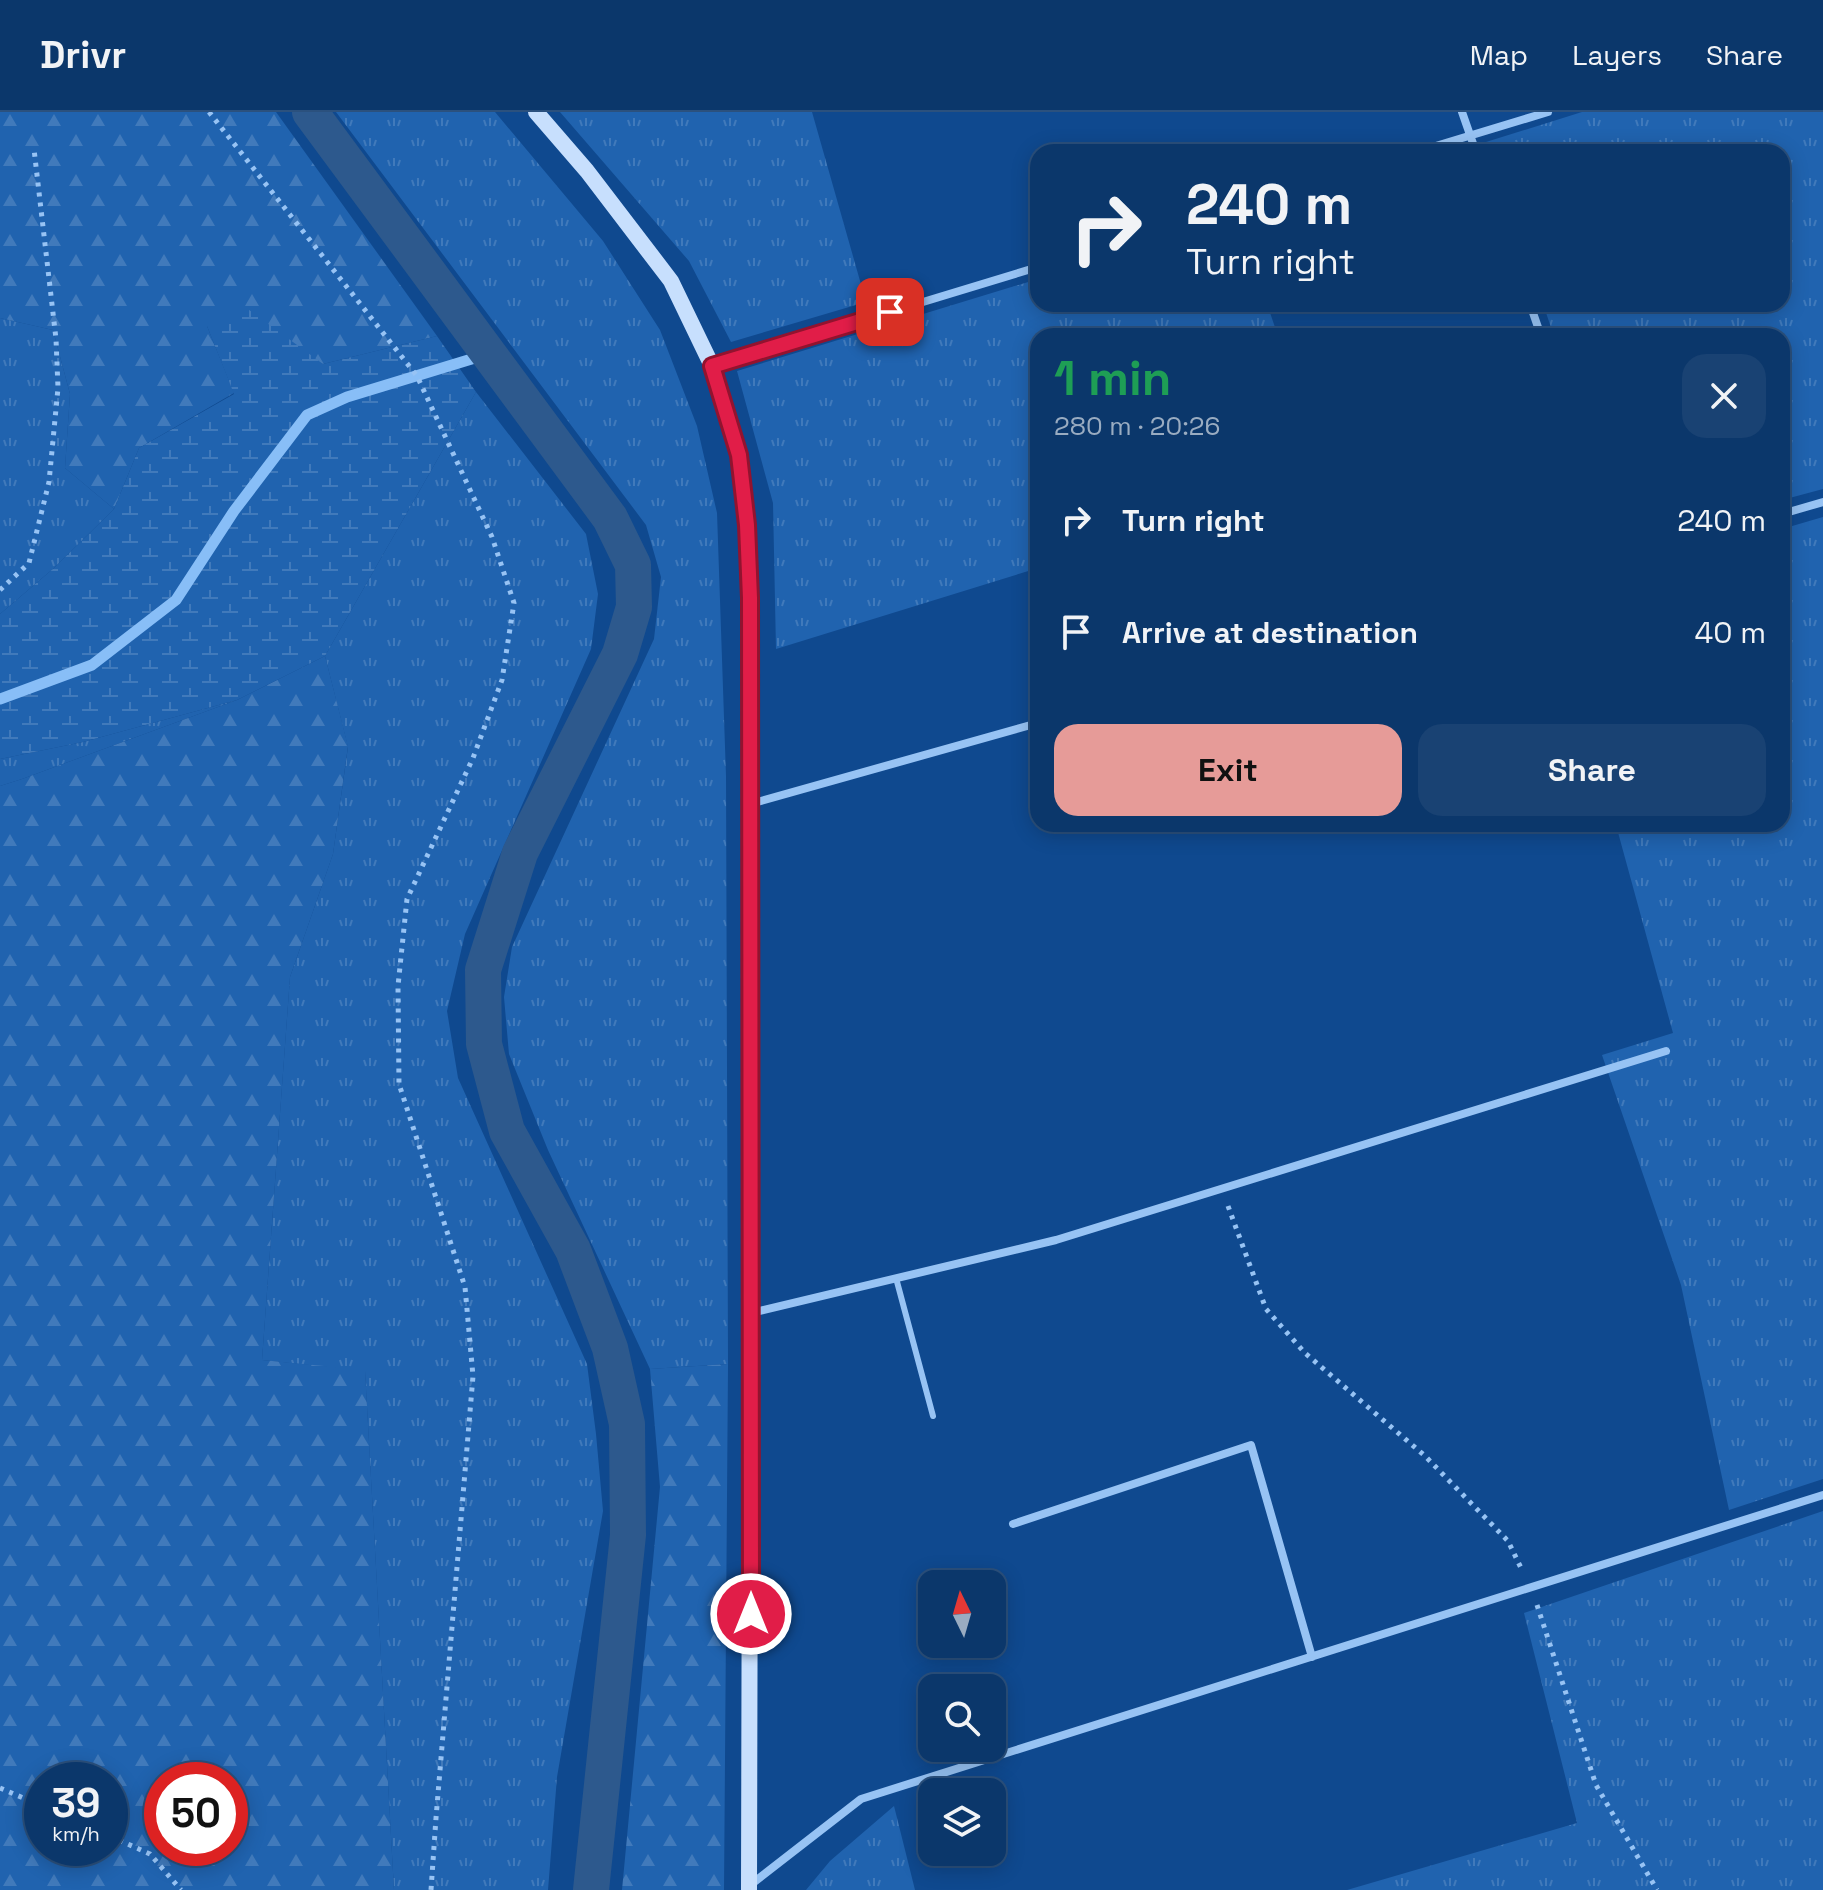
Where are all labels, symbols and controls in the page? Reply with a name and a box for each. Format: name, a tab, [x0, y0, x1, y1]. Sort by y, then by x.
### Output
text: Drivr	[40, 31, 126, 79]
text: Map	[1470, 37, 1528, 73]
text: Layers	[1572, 37, 1662, 73]
text: Share	[1706, 37, 1783, 73]
text: 240 m	[1186, 169, 1352, 240]
icon: right	[1054, 176, 1158, 280]
text: Turn right	[1186, 239, 1355, 285]
pin	[856, 278, 924, 346]
icon: arrive	[868, 290, 912, 334]
text: 1 min	[1054, 348, 1171, 409]
button: close	[1682, 354, 1766, 438]
text: 280 m · 20:26	[1054, 409, 1220, 443]
icon: right	[1054, 498, 1098, 542]
text: Turn right	[1122, 501, 1265, 540]
text: 240 m	[1677, 501, 1766, 540]
icon: arrive	[1054, 610, 1098, 654]
text: Arrive at destination	[1122, 613, 1418, 652]
text: 40 m	[1695, 613, 1766, 652]
button: Exit	[1054, 724, 1402, 816]
button: Share	[1418, 724, 1766, 816]
north arrow	[918, 1570, 1006, 1658]
map controls	[918, 1570, 1006, 1866]
position arrow	[709, 1572, 793, 1656]
button: search	[918, 1674, 1006, 1762]
speed limit sign: 50	[144, 1762, 248, 1866]
text: 39	[51, 1778, 101, 1829]
button: layers	[918, 1778, 1006, 1866]
text: km/h	[52, 1821, 100, 1847]

